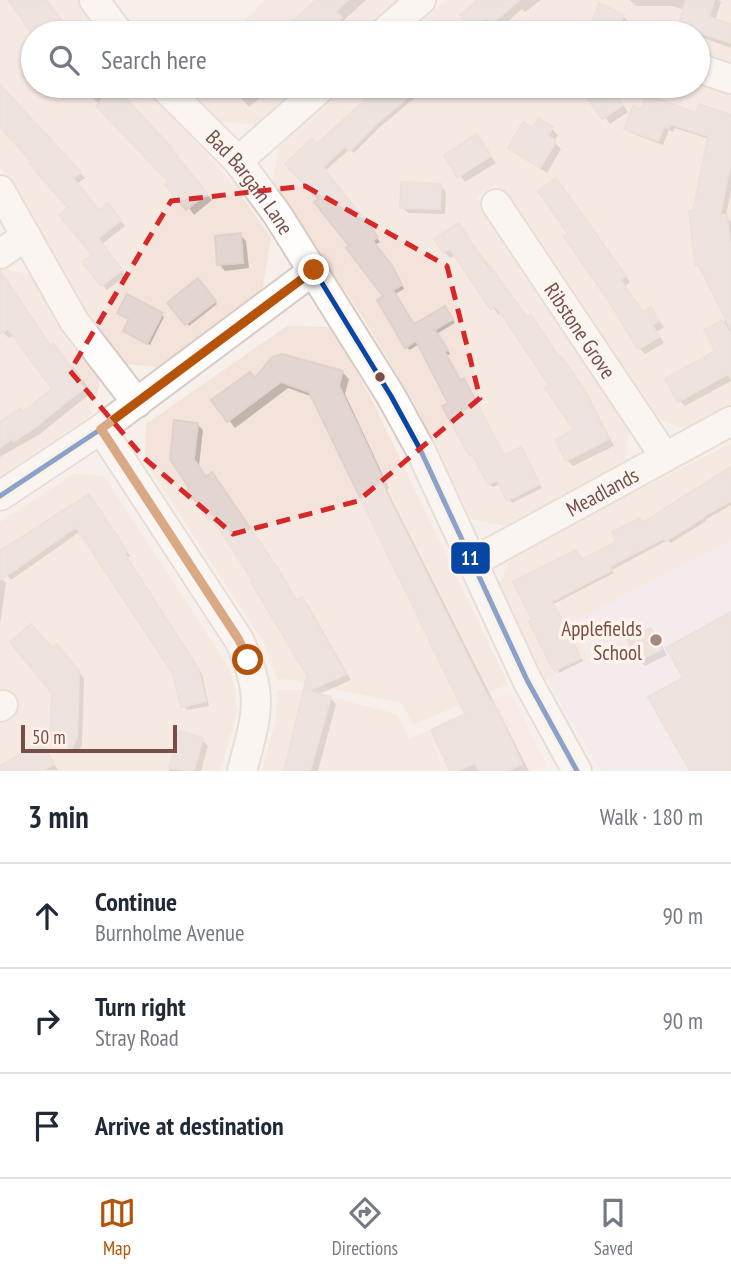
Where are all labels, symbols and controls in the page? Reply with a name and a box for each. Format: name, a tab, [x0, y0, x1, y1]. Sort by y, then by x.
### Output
search box	[21, 21, 710, 98]
icon: search	[45, 41, 83, 79]
text: Search here	[101, 43, 207, 76]
street label: Bad Bargain Lane	[201, 124, 300, 239]
route end	[298, 254, 329, 285]
street label: Ribstone Grove	[539, 277, 622, 384]
unlabelled marker	[373, 370, 387, 384]
street label: Meadlands	[561, 461, 643, 522]
line badge: 11	[450, 541, 491, 575]
text: 11	[461, 546, 479, 570]
place label: Applefields School	[561, 615, 642, 666]
marker: Applefields School	[648, 632, 664, 648]
route start	[232, 644, 263, 675]
scale bar	[21, 722, 177, 754]
text: 50 m	[32, 725, 66, 749]
text: 3 min	[28, 797, 89, 836]
text: Walk · 180 m	[600, 802, 703, 831]
text: Continue	[95, 885, 177, 918]
icon: ahead	[28, 897, 66, 935]
text: 90 m	[662, 901, 703, 930]
text: Burnholme Avenue	[95, 918, 245, 947]
text: Turn right	[95, 990, 186, 1023]
icon: right	[28, 1002, 66, 1040]
text: 90 m	[662, 1006, 703, 1035]
text: Stray Road	[95, 1023, 179, 1052]
icon: arrive	[28, 1107, 66, 1145]
text: Arrive at destination	[95, 1109, 284, 1142]
tab: Map	[98, 1194, 136, 1260]
tab: Directions	[332, 1194, 398, 1260]
tab: Saved	[594, 1194, 633, 1260]

